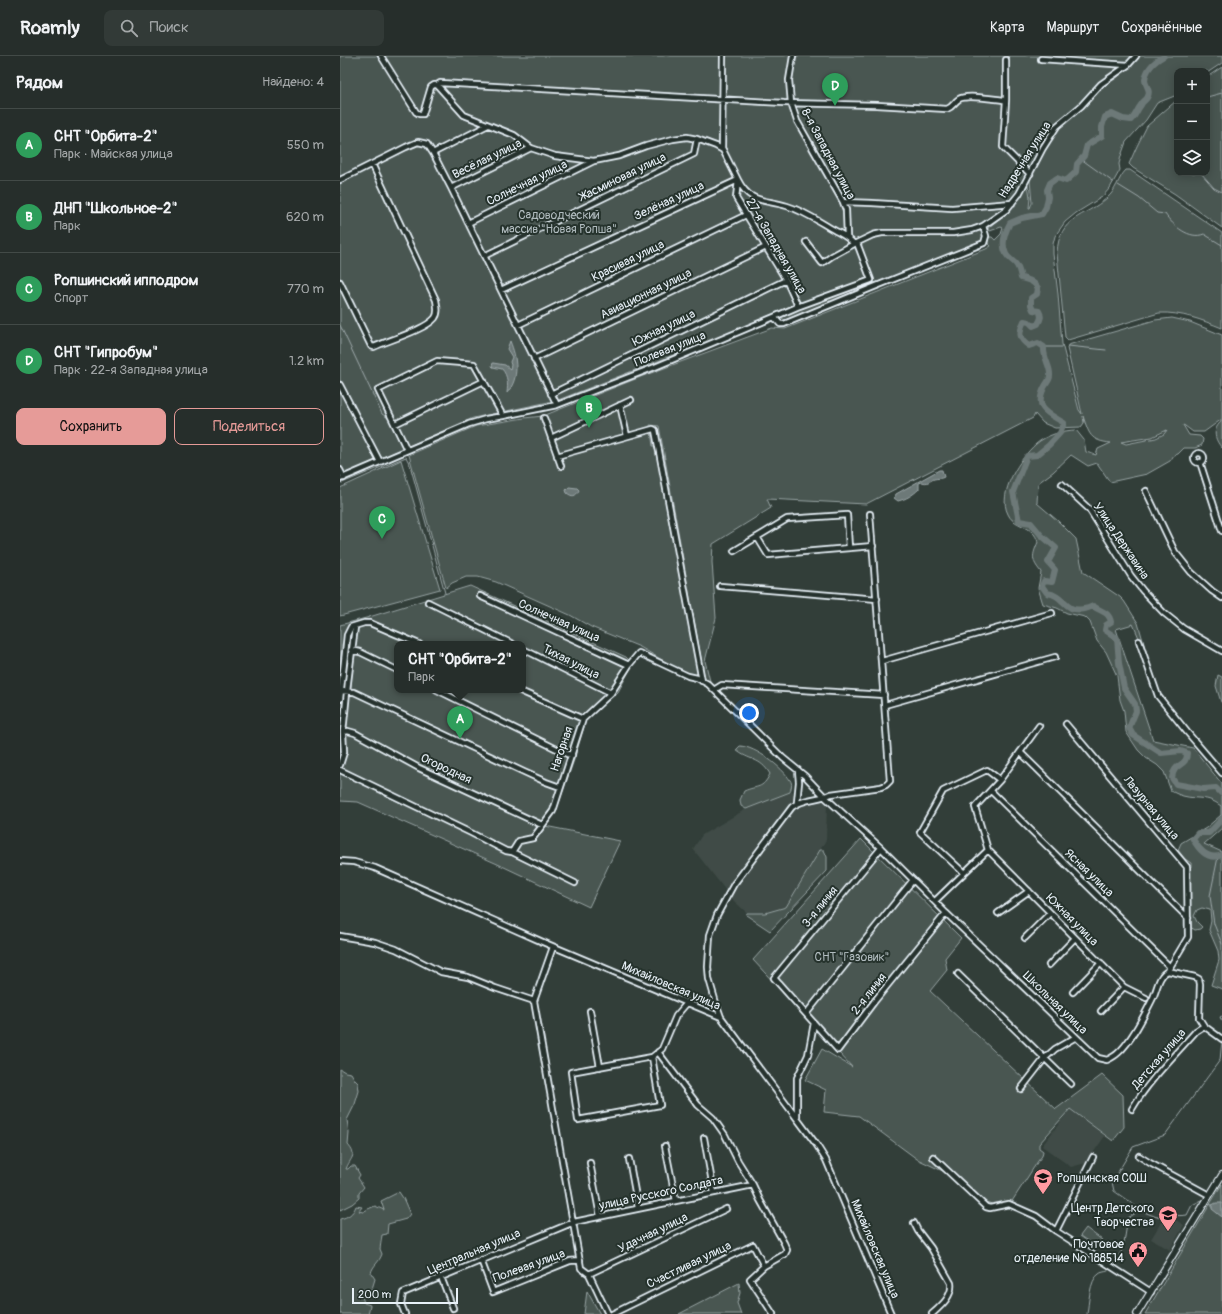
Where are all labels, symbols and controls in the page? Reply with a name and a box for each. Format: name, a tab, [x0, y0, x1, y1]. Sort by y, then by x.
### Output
search box	[104, 10, 384, 46]
text: Roamly	[20, 16, 80, 40]
icon: search	[118, 17, 140, 39]
text: Поиск	[150, 18, 189, 37]
text: Карта	[990, 19, 1025, 36]
text: Маршрут	[1047, 19, 1099, 36]
text: Сохранённые	[1121, 19, 1202, 36]
map controls	[1174, 68, 1210, 176]
button: +	[1174, 68, 1210, 104]
text: Рядом	[16, 72, 63, 93]
pin: D	[822, 73, 848, 106]
text: Найдено: 4	[262, 74, 324, 90]
button: −	[1174, 104, 1210, 140]
street label: 8-я Западная улица	[798, 106, 858, 202]
street label: Надречная улица	[995, 118, 1055, 201]
text: СНТ "Орбита-2"	[54, 127, 158, 146]
street label: Весёлая улица	[450, 136, 524, 182]
text: A	[25, 137, 33, 153]
text: 550 m	[287, 137, 324, 153]
button: layers	[1174, 140, 1210, 176]
text: Парк · Майская улица	[54, 146, 173, 162]
street label: Жасминовая улица	[576, 149, 669, 205]
street label: Солнечная улица	[484, 157, 570, 209]
street label: Зелёная улица	[632, 178, 707, 224]
street label: 27-я Западная улица	[743, 196, 810, 297]
text: ДНП "Школьное-2"	[54, 199, 178, 218]
park label: Садоводческий массив "Новая Ропша"	[501, 208, 617, 237]
text: B	[25, 209, 33, 225]
text: 620 m	[286, 209, 324, 225]
text: Парк	[54, 218, 81, 234]
street label: Красивая улица	[589, 237, 667, 285]
street label: Авиационная улица	[598, 265, 694, 323]
text: Ропшинский ипподром	[54, 271, 198, 290]
text: C	[25, 281, 33, 297]
text: 770 m	[287, 281, 324, 297]
text: Спорт	[54, 290, 88, 306]
street label: Южная улица	[630, 306, 698, 350]
street label: Полевая улица	[632, 328, 708, 370]
text: СНТ "Гипробум"	[54, 343, 158, 362]
text: D	[25, 353, 33, 369]
text: 1.2 km	[289, 353, 324, 369]
text: Парк · 22-я Западная улица	[54, 362, 208, 378]
pin: B	[576, 395, 602, 428]
button: Сохранить	[16, 408, 166, 445]
button: Поделиться	[174, 408, 324, 445]
street label: Улица Державина	[1090, 500, 1152, 583]
pin: C	[369, 506, 395, 539]
street label: Солнечная улица	[516, 596, 603, 646]
popup	[394, 641, 526, 693]
street label: Тихая улица	[540, 641, 602, 683]
text: СНТ "Орбита-2"	[408, 650, 512, 669]
text: Парк	[408, 669, 435, 685]
your location	[739, 703, 759, 723]
pin: A	[447, 706, 473, 739]
street label: Нагорная	[547, 724, 577, 773]
street label: Огородная	[418, 751, 474, 787]
street label: Лазурная улица	[1119, 772, 1182, 843]
street label: Ясная улица	[1061, 846, 1117, 900]
street label: 3-я линия	[799, 883, 841, 931]
street label: Южная улица	[1043, 891, 1102, 950]
park label: СНТ "Газовик"	[814, 950, 890, 965]
street label: Михайловская улица	[619, 958, 723, 1014]
street label: Школьная улица	[1020, 968, 1091, 1038]
street label: 2-я линия	[848, 970, 890, 1018]
street label: Детская улица	[1128, 1025, 1190, 1093]
school or university icon: Ропшинская СОШ	[1032, 1167, 1054, 1195]
place label: Ропшинская СОШ	[1057, 1171, 1146, 1186]
street label: улица Русского Солдата	[597, 1172, 725, 1214]
street label: Михайловская улица	[847, 1197, 903, 1301]
place label: Центр Детского Творчества	[1071, 1201, 1155, 1230]
school or university icon: Центр Детского Творчества	[1157, 1204, 1179, 1232]
street label: Удачная улица	[616, 1209, 691, 1256]
street label: Центральная улица	[425, 1226, 523, 1278]
place label: Почтовое отделение № 188514	[1014, 1237, 1124, 1266]
street label: Счастливая улица	[644, 1238, 734, 1292]
public building icon: Почтовое отделение № 188514	[1127, 1240, 1149, 1268]
street label: Полевая улица	[491, 1246, 567, 1286]
scale bar	[352, 1286, 458, 1305]
text: 200 m	[358, 1288, 391, 1301]

